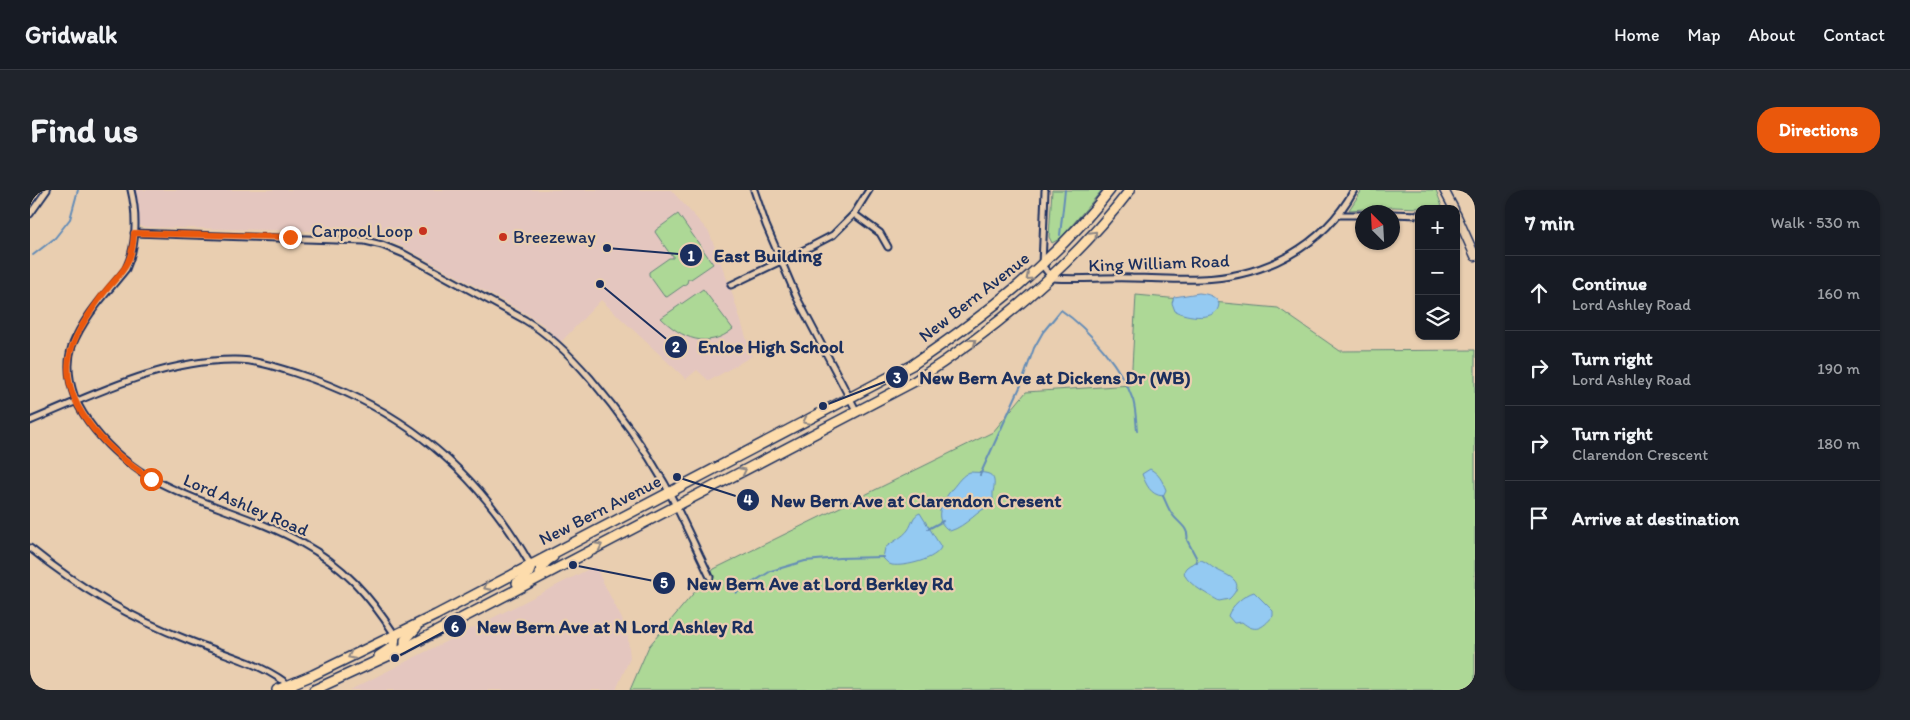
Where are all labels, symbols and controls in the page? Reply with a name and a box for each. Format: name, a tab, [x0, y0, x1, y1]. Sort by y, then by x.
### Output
text: Gridwalk	[25, 20, 117, 49]
text: Home	[1614, 24, 1660, 46]
text: Map	[1688, 24, 1721, 46]
text: About	[1749, 24, 1795, 46]
text: Contact	[1823, 24, 1885, 46]
button: Directions	[1757, 107, 1880, 153]
text: Find us	[30, 109, 138, 151]
north arrow	[1355, 205, 1400, 250]
map controls	[1415, 205, 1460, 340]
button: +	[1415, 205, 1460, 250]
text: 7 min	[1525, 210, 1574, 235]
text: Walk · 530 m	[1771, 213, 1860, 232]
place label: Carpool Loop	[312, 220, 413, 242]
marker: Carpool Loop	[417, 225, 429, 237]
route end	[279, 226, 302, 249]
place label: Breezeway	[513, 226, 596, 248]
one-way arrow	[1088, 230, 1097, 239]
marker: Breezeway	[497, 231, 509, 243]
callout: East Building	[679, 238, 832, 272]
text: East Building	[714, 244, 823, 267]
text: 1	[688, 247, 695, 265]
street label: New Bern Avenue	[914, 247, 1034, 347]
street label: King William Road	[1088, 250, 1230, 276]
button: −	[1415, 250, 1460, 295]
one-way arrow	[1025, 271, 1034, 280]
text: Continue	[1572, 272, 1647, 295]
icon: ahead	[1525, 279, 1553, 307]
text: 160 m	[1817, 284, 1860, 303]
button: layers	[1415, 295, 1460, 340]
text: Lord Ashley Road	[1572, 295, 1691, 314]
callout: Enloe High School	[664, 330, 854, 364]
text: Enloe High School	[698, 335, 845, 358]
text: 2	[672, 338, 680, 356]
one-way arrow	[967, 339, 977, 348]
text: Turn right	[1572, 347, 1653, 370]
icon: right	[1525, 354, 1553, 382]
text: 190 m	[1817, 359, 1860, 378]
callout: New Bern Ave at Dickens Dr (WB)	[884, 360, 1201, 394]
text: New Bern Ave at Dickens Dr (WB)	[919, 366, 1191, 389]
text: 3	[893, 369, 901, 387]
text: Lord Ashley Road	[1572, 370, 1691, 389]
one-way arrow	[802, 415, 811, 425]
text: Turn right	[1572, 422, 1653, 445]
icon: right	[1525, 429, 1553, 457]
text: 180 m	[1817, 434, 1860, 453]
text: Clarendon Crescent	[1572, 445, 1708, 464]
one-way arrow	[738, 467, 747, 477]
route start	[140, 468, 163, 491]
street label: Lord Ashley Road	[180, 469, 312, 541]
street label: New Bern Avenue	[535, 470, 665, 550]
callout: New Bern Ave at Clarendon Cresent	[736, 483, 1071, 517]
text: New Bern Ave at Clarendon Cresent	[771, 489, 1062, 512]
text: 4	[743, 491, 753, 509]
icon: arrive	[1525, 504, 1553, 532]
text: Arrive at destination	[1572, 507, 1739, 530]
one-way arrow	[594, 542, 603, 552]
callout: New Bern Ave at Lord Berkley Rd	[651, 566, 963, 600]
text: New Bern Ave at Lord Berkley Rd	[687, 572, 954, 595]
text: 5	[660, 574, 668, 592]
one-way arrow	[483, 581, 492, 591]
callout: New Bern Ave at N Lord Ashley Rd	[442, 609, 763, 643]
text: New Bern Ave at N Lord Ashley Rd	[477, 615, 754, 638]
text: 6	[451, 618, 459, 636]
one-way arrow	[347, 650, 356, 661]

